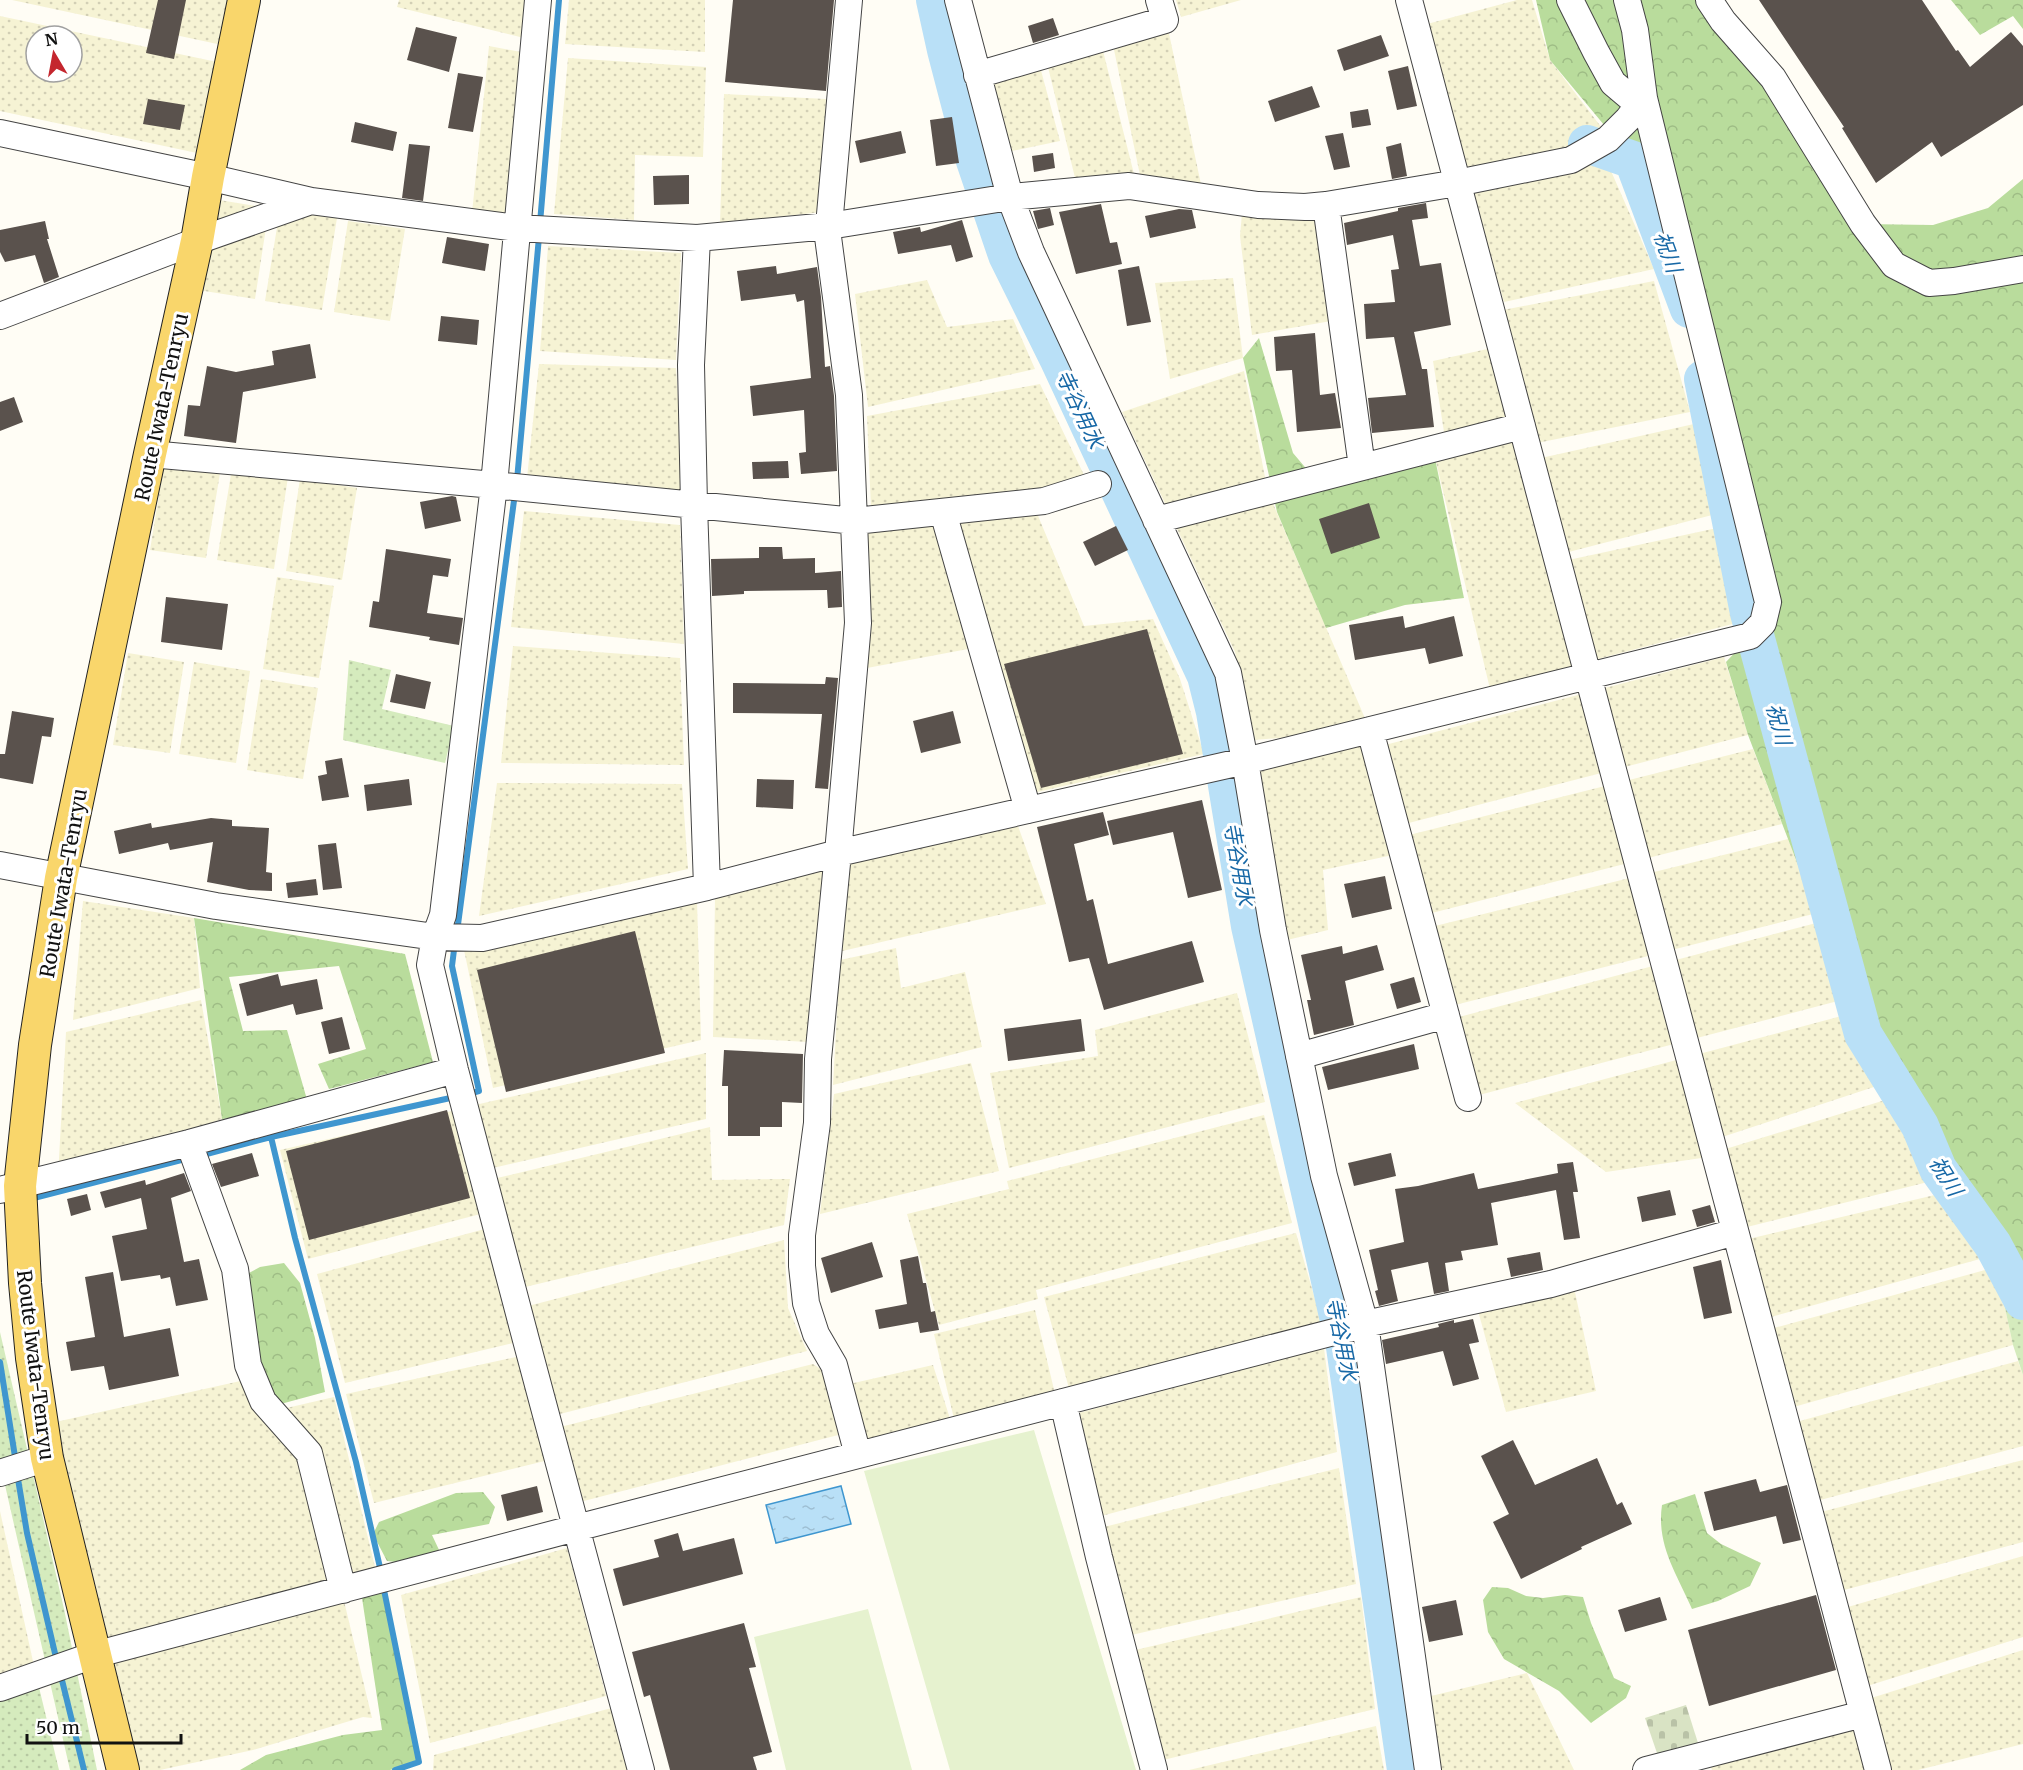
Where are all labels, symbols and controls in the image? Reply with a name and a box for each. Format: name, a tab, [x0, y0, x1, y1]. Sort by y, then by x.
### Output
north arrow	[24, 24, 84, 84]
text: N	[43, 28, 60, 50]
water label: 祝川	[1648, 228, 1689, 278]
street label: Route Iwata-Tenryu	[129, 311, 193, 503]
water label: 寺谷用水	[1050, 365, 1111, 455]
water label: 祝川	[1761, 700, 1798, 750]
street label: Route Iwata-Tenryu	[34, 786, 92, 980]
water label: 寺谷用水	[1218, 820, 1260, 910]
water label: 祝川	[1923, 1151, 1970, 1203]
street label: Route Iwata-Tenryu	[12, 1268, 60, 1462]
water label: 寺谷用水	[1321, 1295, 1364, 1385]
scale bar	[27, 1707, 182, 1745]
text: 50 m	[36, 1716, 80, 1739]

